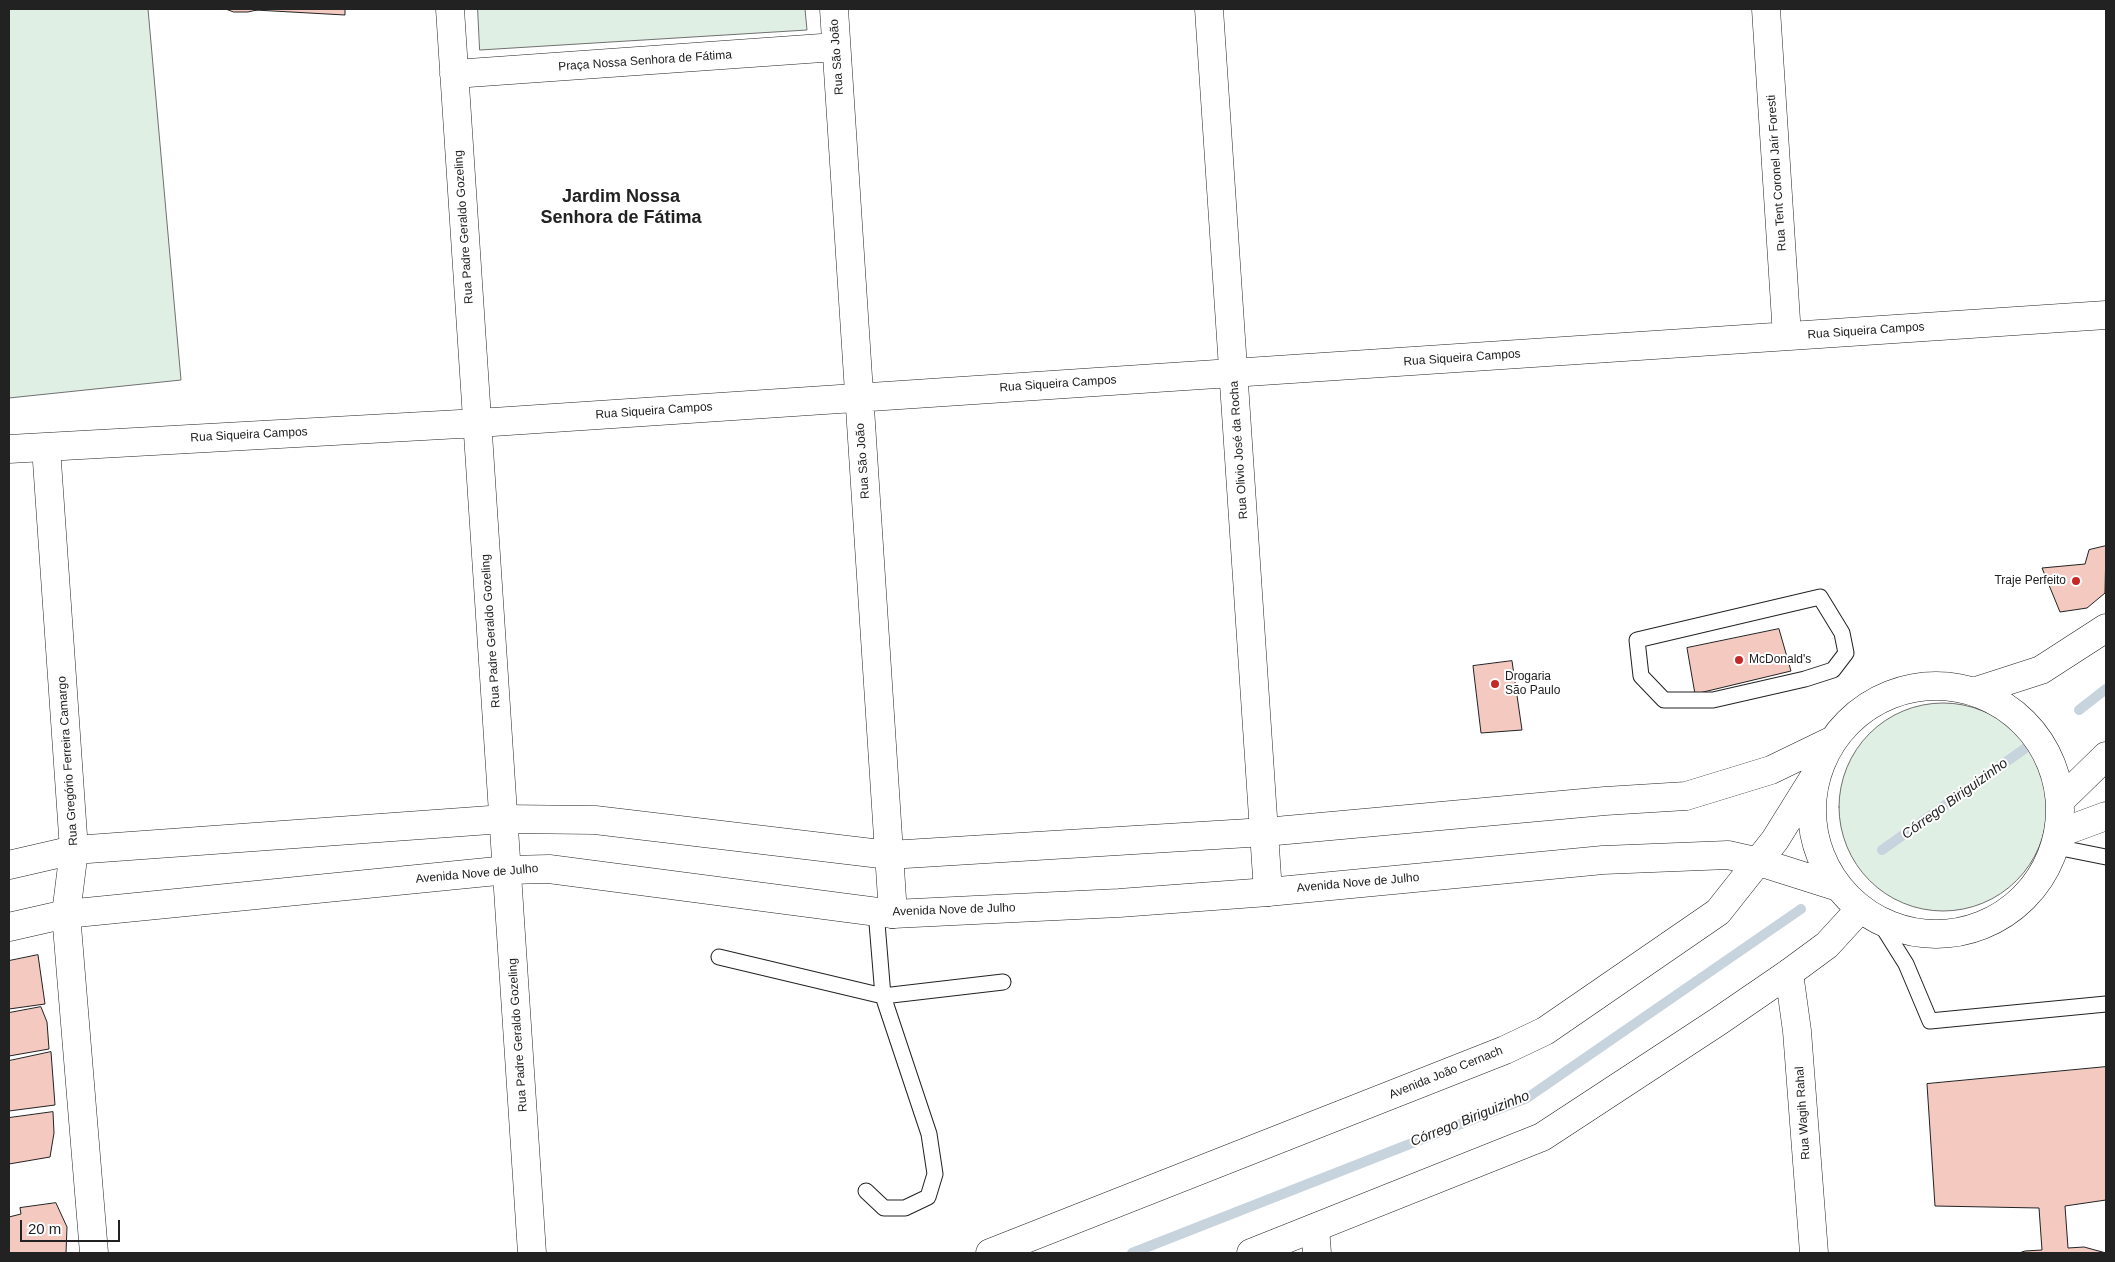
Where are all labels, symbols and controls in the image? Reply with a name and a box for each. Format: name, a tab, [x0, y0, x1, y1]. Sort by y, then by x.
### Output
street label: Rua São João	[827, 19, 847, 95]
street label: Praça Nossa Senhora de Fátima	[558, 48, 732, 74]
street label: Rua Tent Coronel Jaír Foresti	[1764, 94, 1790, 252]
street label: Rua Padre Geraldo Gozeling	[451, 150, 477, 304]
district label: Jardim Nossa Senhora de Fátima	[540, 186, 702, 228]
street label: Rua Siqueira Campos	[1807, 320, 1925, 342]
street label: Rua Siqueira Campos	[1403, 347, 1521, 369]
street label: Rua Siqueira Campos	[999, 373, 1117, 395]
street label: Rua Olivio José da Rocha	[1227, 380, 1251, 520]
street label: Rua Siqueira Campos	[595, 400, 713, 422]
street label: Rua São João	[853, 423, 873, 499]
street label: Rua Siqueira Campos	[190, 425, 308, 445]
street label: Rua Padre Geraldo Gozeling	[478, 554, 504, 708]
place label: Traje Perfeito	[1994, 574, 2066, 588]
marker: Traje Perfeito	[2070, 575, 2082, 587]
place label: McDonald's	[1749, 653, 1811, 667]
marker: McDonald's	[1733, 654, 1745, 666]
place label: Drogaria São Paulo	[1505, 670, 1560, 698]
street label: Rua Gregório Ferreira Camargo	[55, 676, 81, 846]
marker: Drogaria São Paulo	[1489, 678, 1501, 690]
water label: Córrego Biriguizinho	[1899, 755, 2011, 843]
street label: Avenida Nove de Julho	[415, 861, 539, 887]
street label: Avenida Nove de Julho	[1296, 870, 1420, 896]
street label: Avenida Nove de Julho	[892, 901, 1016, 919]
street label: Rua Padre Geraldo Gozeling	[505, 958, 531, 1112]
street label: Avenida João Cernach	[1387, 1044, 1505, 1102]
street label: Rua Wagih Rahal	[1793, 1066, 1813, 1160]
water label: Córrego Biriguizinho	[1408, 1087, 1532, 1151]
scale bar	[22, 1210, 122, 1242]
text: 20 m	[28, 1220, 61, 1237]

